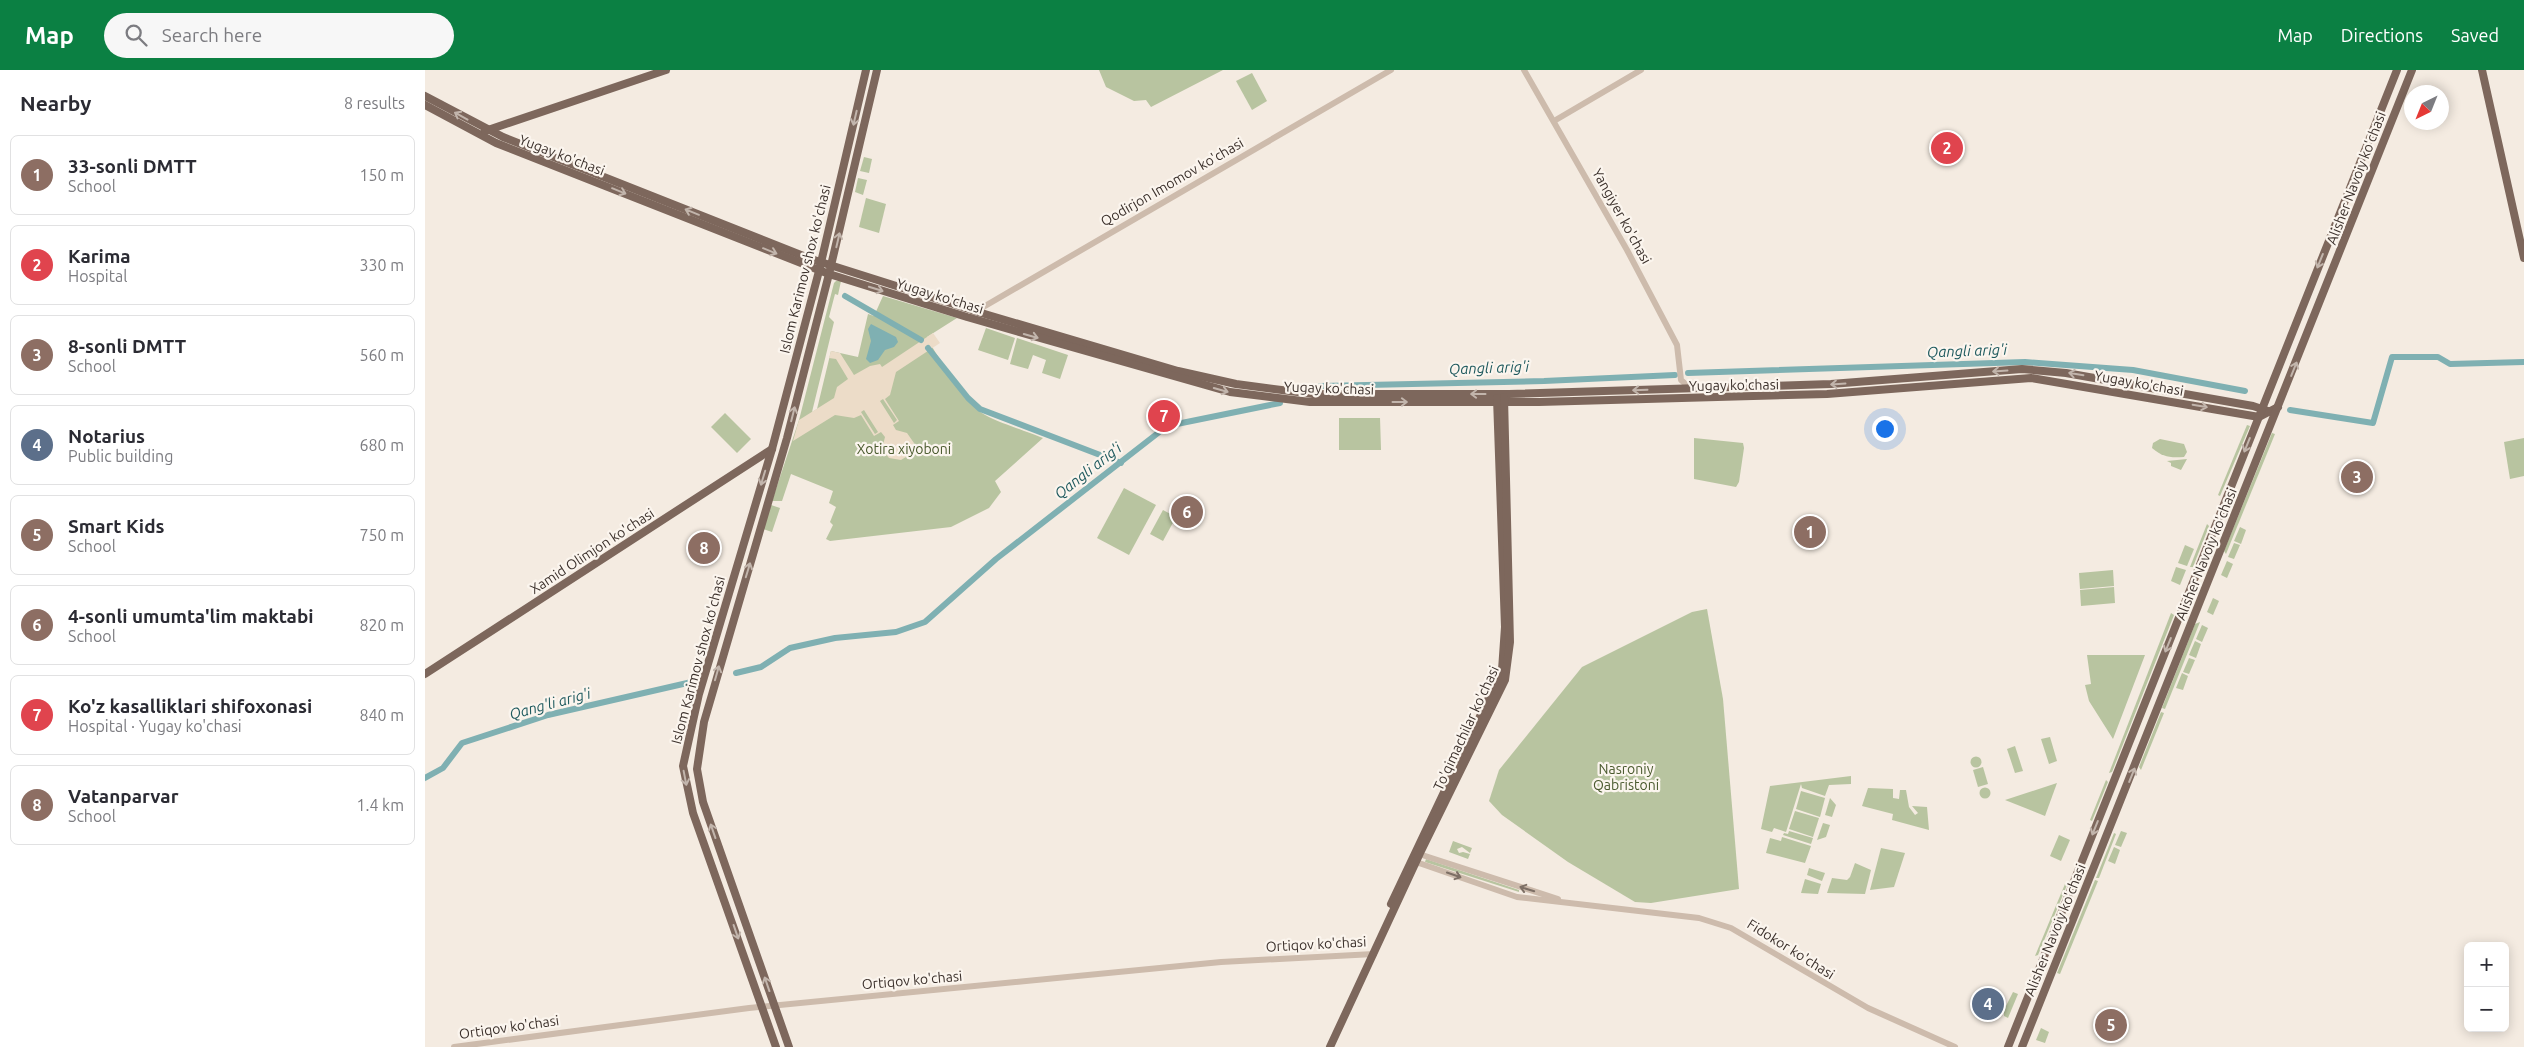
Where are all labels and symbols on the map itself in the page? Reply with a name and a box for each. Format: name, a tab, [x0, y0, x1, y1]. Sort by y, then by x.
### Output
north arrow	[2404, 85, 2449, 130]
one-way arrow	[850, 109, 859, 125]
street label: Alisher Navoiy ko'chasi	[2323, 109, 2389, 247]
one-way arrow	[454, 111, 469, 121]
pin: 2	[1931, 129, 1963, 167]
street label: Yugay ko'chasi	[517, 131, 607, 179]
street label: Qodirjon Imomov ko'chasi	[1098, 135, 1246, 229]
street label: Yangiyer ko'chasi	[1589, 166, 1655, 266]
street label: Islom Karimov shox ko'chasi	[776, 183, 834, 355]
one-way arrow	[611, 186, 626, 196]
one-way arrow	[685, 207, 700, 216]
one-way arrow	[834, 232, 843, 248]
one-way arrow	[762, 247, 777, 257]
one-way arrow	[2315, 253, 2325, 268]
street label: Yugay ko'chasi	[895, 275, 985, 317]
one-way arrow	[867, 285, 883, 294]
one-way arrow	[1023, 332, 1039, 341]
water label: Qangli arig'i	[1927, 341, 2009, 361]
water label: Qangli arig'i	[1449, 358, 1531, 378]
one-way arrow	[2290, 362, 2299, 377]
one-way arrow	[1992, 366, 2008, 375]
street label: Yugay ko'chasi	[2093, 367, 2185, 399]
one-way arrow	[2069, 369, 2085, 379]
street label: Yugay ko'chasi	[1689, 376, 1779, 394]
street label: Yugay ko'chasi	[1284, 378, 1374, 398]
one-way arrow	[1830, 379, 1846, 388]
one-way arrow	[1632, 385, 1648, 394]
one-way arrow	[1213, 386, 1229, 395]
one-way arrow	[1470, 389, 1486, 399]
pin: 7	[1148, 397, 1180, 435]
one-way arrow	[1392, 397, 1408, 407]
one-way arrow	[2192, 402, 2208, 412]
one-way arrow	[789, 407, 799, 423]
your location	[1872, 416, 1898, 442]
one-way arrow	[2242, 437, 2252, 452]
water label: Qangli arig'i	[1051, 438, 1126, 503]
park label: Xotira xiyoboni	[857, 441, 951, 457]
pin: 3	[2341, 458, 2373, 496]
one-way arrow	[758, 470, 768, 486]
street label: Alisher Navoiy ko'chasi	[2172, 486, 2240, 622]
pin: 6	[1171, 493, 1203, 531]
street label: Xamid Olimjon ko'chasi	[527, 505, 657, 597]
pin: 1	[1794, 513, 1826, 551]
pin: 8	[688, 529, 720, 567]
one-way arrow	[743, 562, 753, 578]
street label: Islom Karimov shox ko'chasi	[668, 574, 728, 746]
one-way arrow	[2162, 637, 2171, 652]
street label: To'qimachilar ko'chasi	[1430, 663, 1502, 793]
one-way arrow	[713, 665, 723, 681]
water label: Qang'li arig'i	[507, 684, 594, 724]
park label: Nasroniy Qabristoni	[1593, 761, 1659, 793]
one-way arrow	[2128, 767, 2137, 782]
one-way arrow	[681, 770, 690, 786]
one-way arrow	[2089, 820, 2099, 835]
one-way arrow	[708, 823, 718, 839]
street label: Alisher Navoiy ko'chasi	[2021, 862, 2089, 998]
one-way arrow	[1446, 871, 1462, 881]
one-way arrow	[1520, 884, 1536, 893]
street label: Fidokor ko'chasi	[1744, 916, 1838, 982]
one-way arrow	[732, 924, 741, 939]
street label: Ortiqov ko'chasi	[1265, 933, 1367, 955]
street label: Ortiqov ko'chasi	[861, 968, 963, 992]
one-way arrow	[762, 977, 771, 993]
pin: 4	[1972, 985, 2004, 1023]
pin: 5	[2095, 1006, 2127, 1044]
street label: Ortiqov ko'chasi	[458, 1012, 560, 1042]

